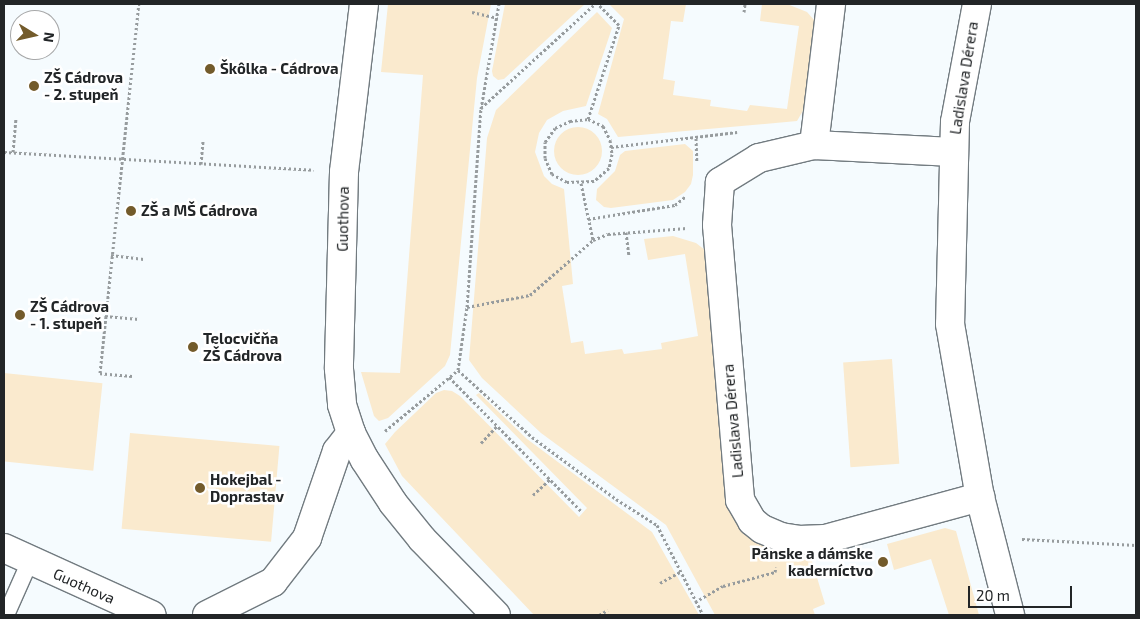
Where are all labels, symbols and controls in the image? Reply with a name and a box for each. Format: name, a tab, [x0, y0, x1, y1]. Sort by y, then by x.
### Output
north arrow	[10, 10, 60, 60]
street label: Ladislava Dérera	[946, 20, 982, 136]
text: N	[40, 31, 59, 44]
place label: Škôlka - Cádrova	[220, 60, 339, 78]
marker: Škôlka - Cádrova	[204, 63, 216, 75]
place label: ZŠ Cádrova - 2. stupeň	[44, 68, 123, 103]
marker: ZŠ Cádrova - 2. stupeň	[28, 80, 40, 92]
street label: Guothova	[333, 186, 353, 252]
place label: ZŠ a MŠ Cádrova	[141, 202, 258, 220]
marker: ZŠ a MŠ Cádrova	[125, 205, 137, 217]
place label: ZŠ Cádrova - 1. stupeň	[30, 297, 109, 332]
marker: ZŠ Cádrova - 1. stupeň	[14, 309, 26, 321]
place label: Telocvičňa ZŠ Cádrova	[203, 329, 282, 364]
marker: Telocvičňa ZŠ Cádrova	[187, 341, 199, 353]
street label: Ladislava Dérera	[719, 363, 747, 479]
place label: Hokejbal - Doprastav	[210, 470, 284, 505]
marker: Hokejbal - Doprastav	[194, 482, 206, 494]
place label: Pánske a dámske kaderníctvo	[751, 544, 873, 579]
marker: Pánske a dámske kaderníctvo	[877, 556, 889, 568]
street label: Guothova	[50, 564, 118, 608]
scale bar	[970, 576, 1074, 608]
text: 20 m	[976, 586, 1010, 604]

